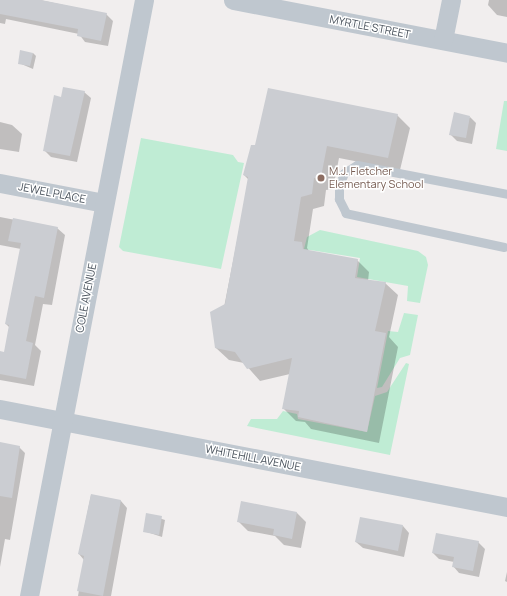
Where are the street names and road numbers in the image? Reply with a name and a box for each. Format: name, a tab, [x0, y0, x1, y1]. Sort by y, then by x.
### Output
street label: MYRTLE STREET	[328, 13, 412, 41]
street label: JEWEL PLACE	[17, 180, 87, 206]
street label: COLE AVENUE	[73, 262, 99, 334]
street label: WHITEHILL AVENUE	[204, 442, 302, 474]

